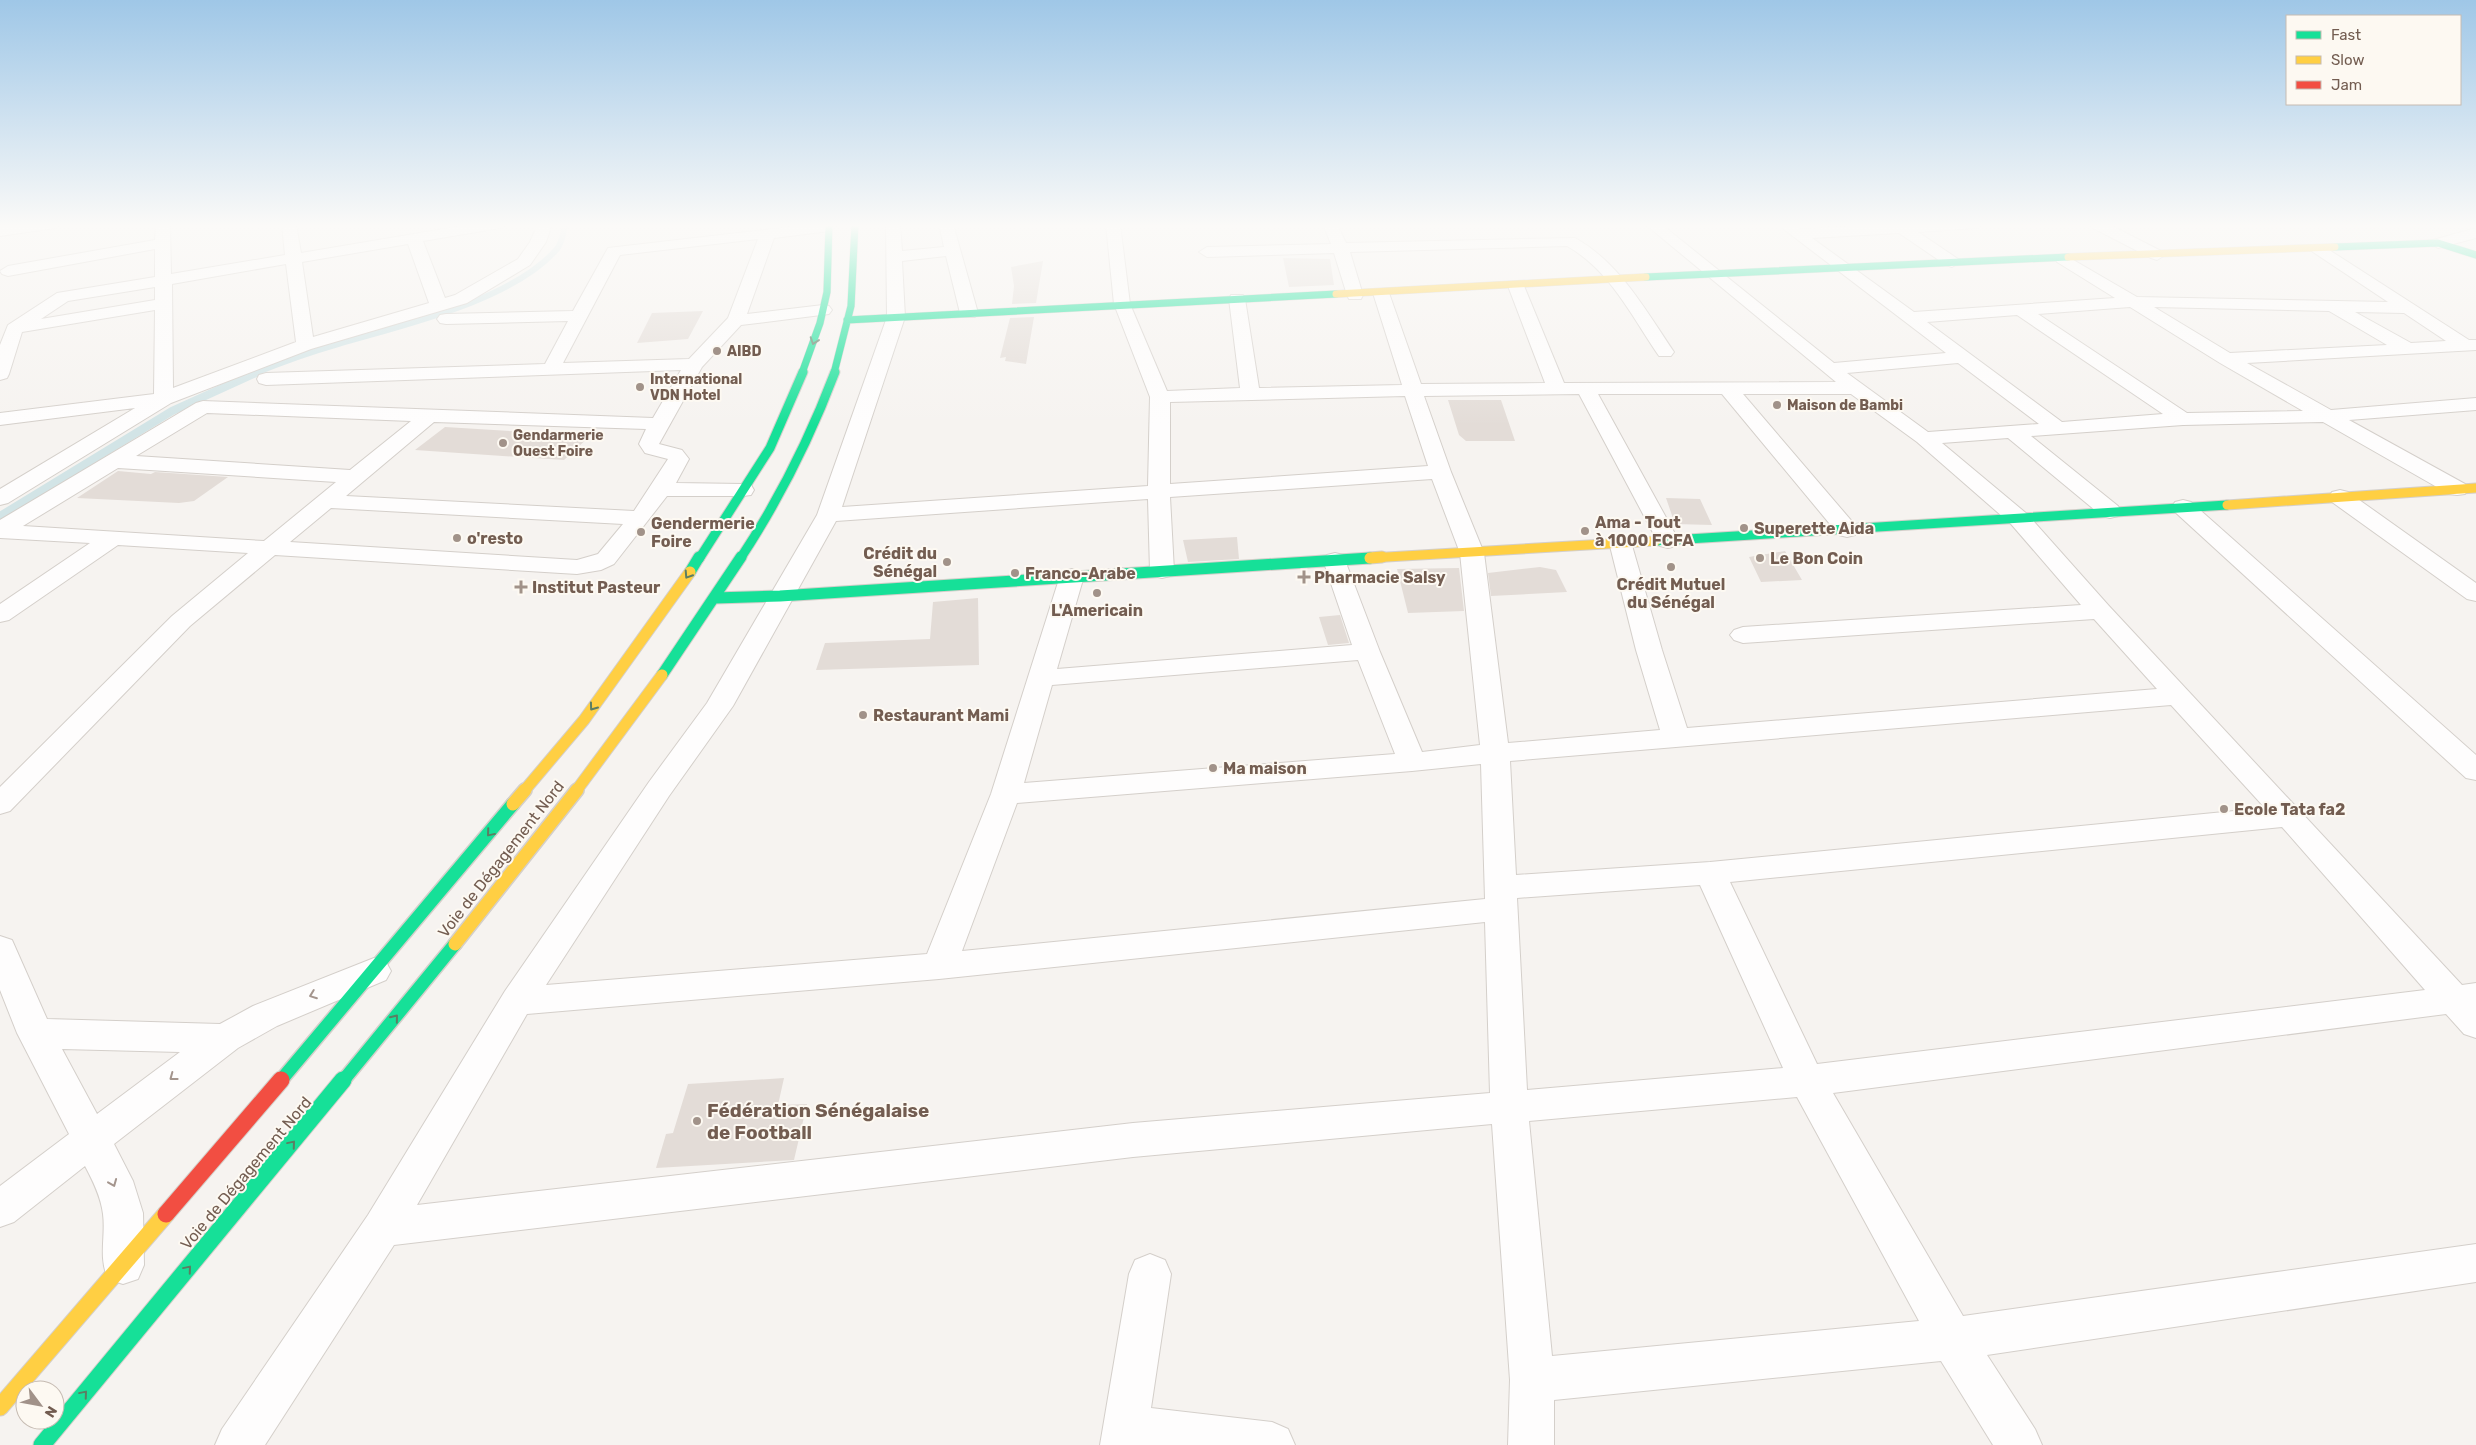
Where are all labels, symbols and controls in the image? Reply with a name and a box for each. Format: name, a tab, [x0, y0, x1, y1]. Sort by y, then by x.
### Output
legend	[2286, 15, 2461, 105]
text: Fast	[2331, 26, 2361, 44]
text: Slow	[2331, 51, 2364, 69]
text: Jam	[2331, 76, 2362, 94]
one-way arrow	[810, 336, 820, 345]
place label: AIBD	[727, 343, 761, 360]
marker: AIBD	[711, 345, 723, 357]
place label: International VDN Hotel	[650, 371, 742, 404]
marker: International VDN Hotel	[634, 381, 646, 393]
place label: Maison de Bambi	[1787, 397, 1903, 414]
marker: Maison de Bambi	[1771, 399, 1783, 411]
place label: Gendarmerie Ouest Foire	[513, 427, 604, 460]
marker: Gendarmerie Ouest Foire	[497, 437, 509, 449]
place label: Ama - Tout à 1000 FCFA	[1595, 513, 1694, 550]
place label: Gendermerie Foire	[651, 514, 755, 551]
place label: Superette Aida	[1754, 519, 1874, 538]
marker: Superette Aida	[1738, 522, 1750, 534]
marker: Ama - Tout à 1000 FCFA	[1579, 525, 1591, 537]
marker: Gendermerie Foire	[635, 526, 647, 538]
place label: o'resto	[467, 529, 523, 548]
marker: o'resto	[451, 532, 463, 544]
place label: Crédit du Sénégal	[863, 544, 937, 581]
place label: Le Bon Coin	[1770, 549, 1863, 568]
marker: Le Bon Coin	[1754, 552, 1766, 564]
marker: Crédit du Sénégal	[941, 556, 953, 568]
marker: Crédit Mutuel du Sénégal	[1665, 561, 1677, 573]
place label: Franco-Arabe	[1025, 564, 1136, 583]
marker: Franco-Arabe	[1009, 567, 1021, 579]
place label: Pharmacie Salsy	[1314, 568, 1446, 587]
one-way arrow	[684, 570, 694, 579]
marker: Pharmacie Salsy	[1298, 571, 1310, 583]
place label: Crédit Mutuel du Sénégal	[1617, 575, 1725, 612]
place label: Institut Pasteur	[532, 578, 661, 597]
marker: Institut Pasteur	[514, 580, 528, 594]
marker: L'Americain	[1091, 587, 1103, 599]
place label: L'Americain	[1051, 601, 1143, 620]
one-way arrow	[590, 701, 599, 711]
place label: Restaurant Mami	[873, 706, 1009, 725]
marker: Restaurant Mami	[857, 709, 869, 721]
place label: Ma maison	[1223, 759, 1307, 778]
marker: Ma maison	[1207, 762, 1219, 774]
street label: Voie de Dégagement Nord	[434, 777, 568, 941]
place label: Ecole Tata fa2	[2234, 800, 2345, 819]
marker: Ecole Tata fa2	[2218, 803, 2230, 815]
one-way arrow	[486, 827, 495, 836]
one-way arrow	[309, 989, 317, 999]
one-way arrow	[389, 1015, 398, 1024]
one-way arrow	[169, 1071, 179, 1080]
street label: Voie de Dégagement Nord	[177, 1093, 315, 1253]
place label: Fédération Sénégalaise de Football	[707, 1099, 929, 1144]
marker: Fédération Sénégalaise de Football	[691, 1115, 703, 1127]
one-way arrow	[286, 1141, 294, 1150]
one-way arrow	[107, 1178, 117, 1187]
one-way arrow	[183, 1266, 192, 1275]
north arrow	[15, 1380, 65, 1430]
one-way arrow	[79, 1391, 87, 1400]
text: N	[41, 1403, 60, 1420]

